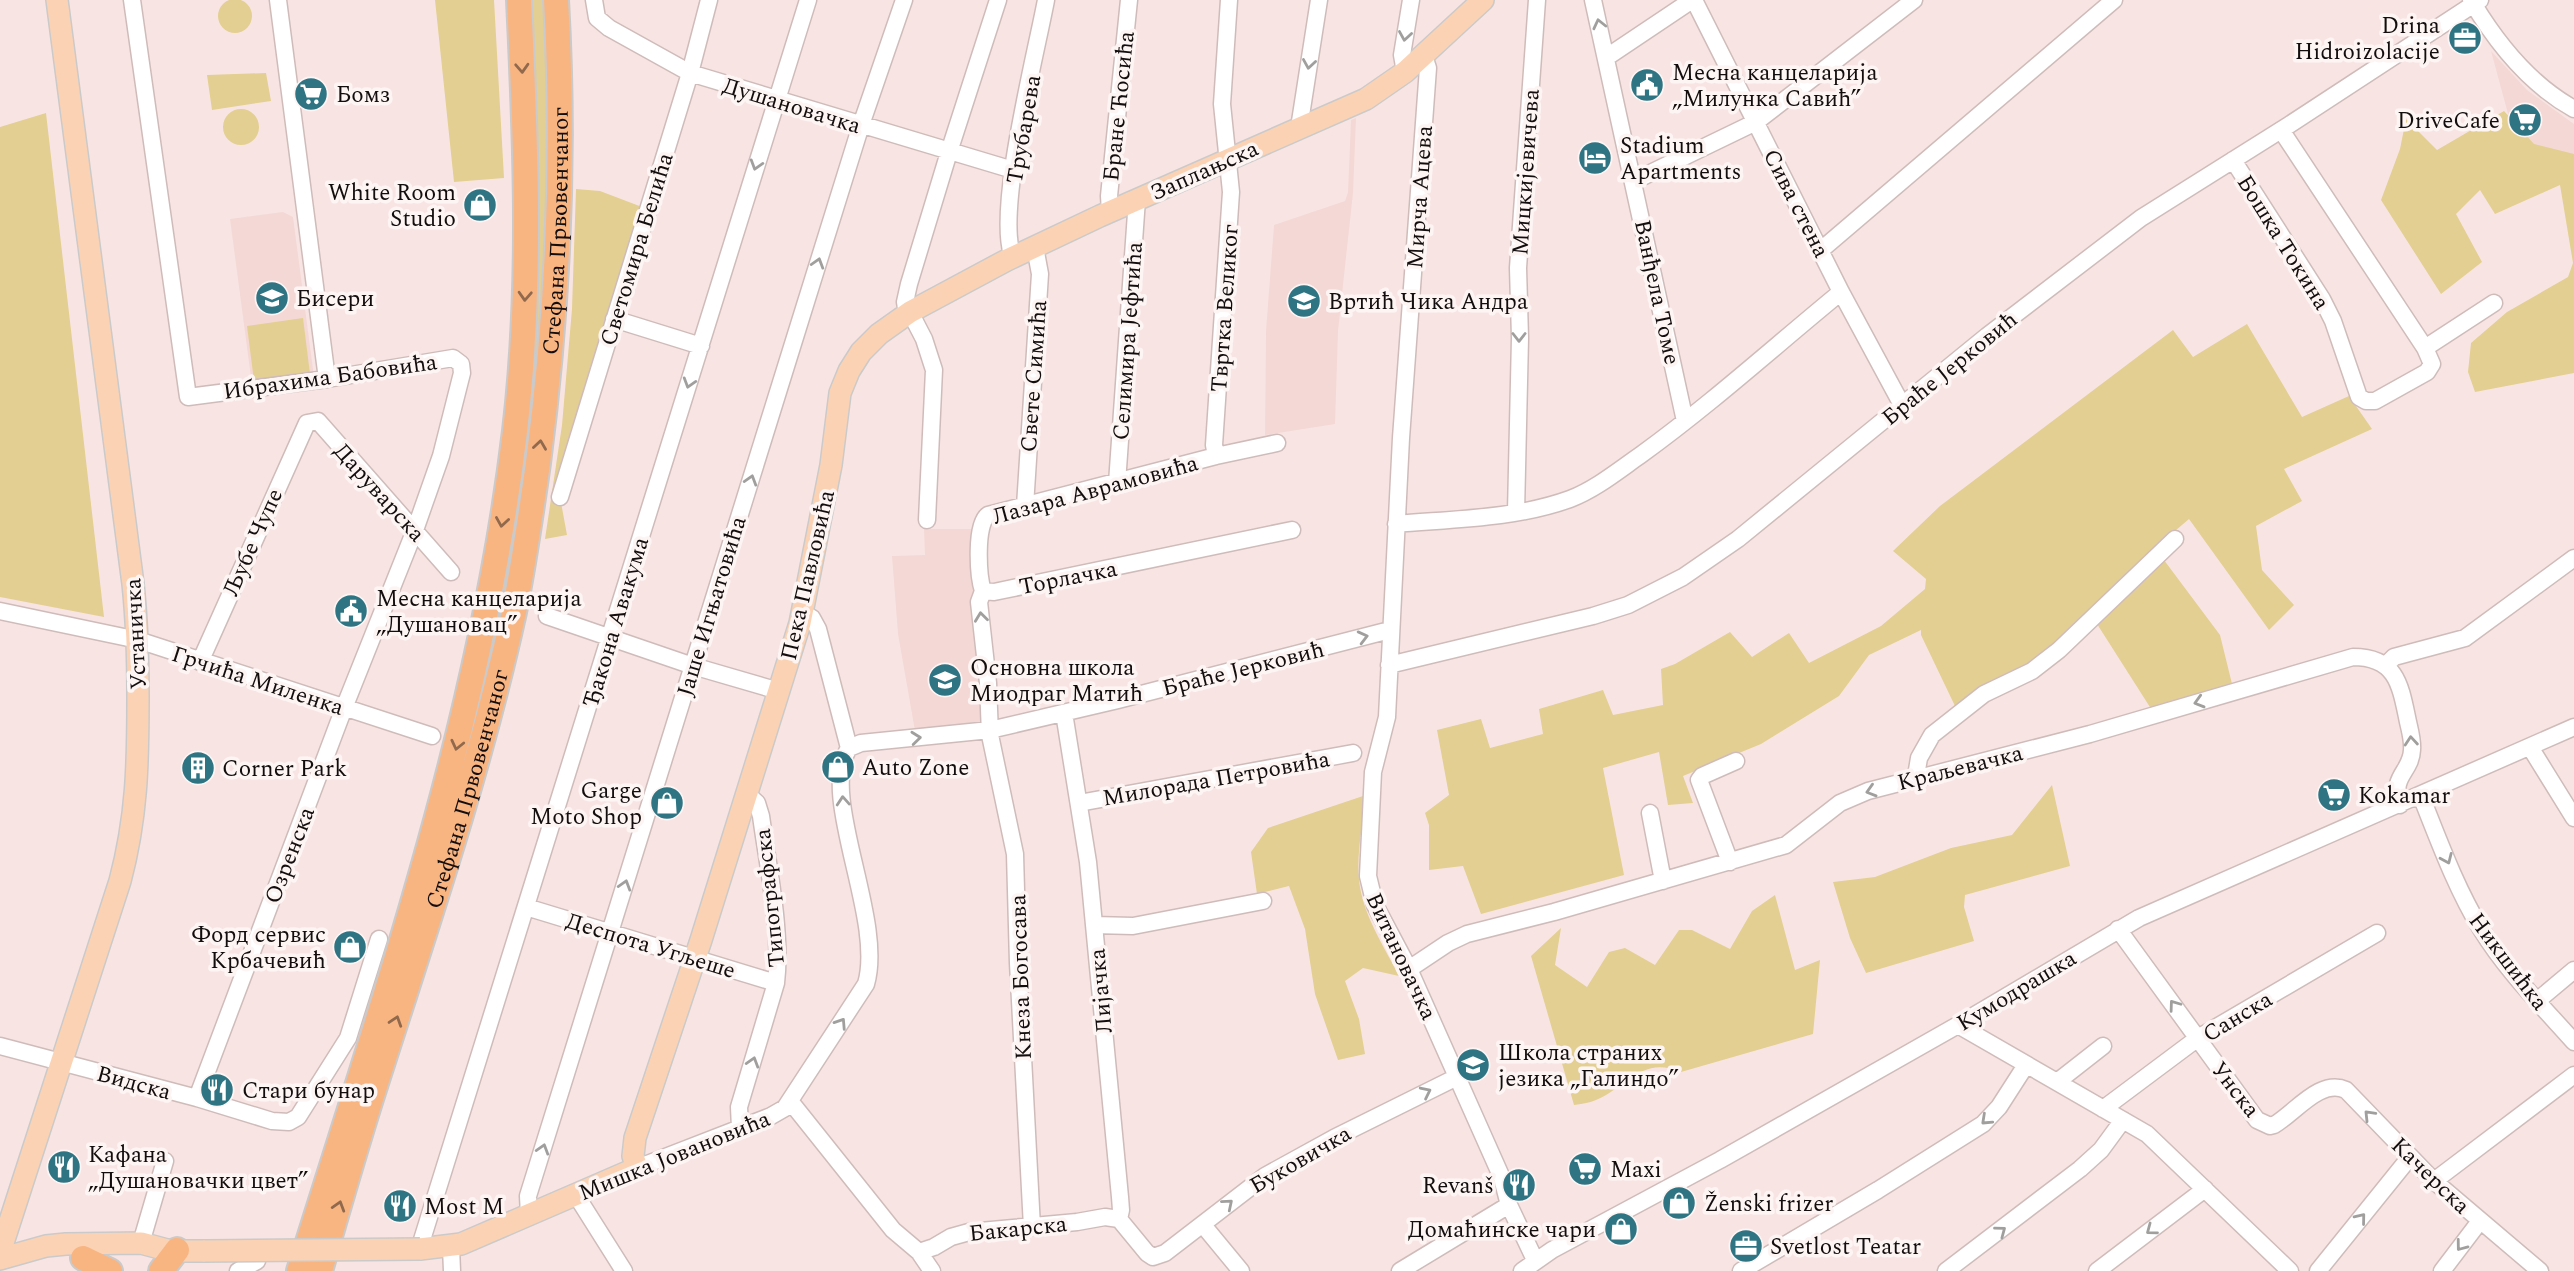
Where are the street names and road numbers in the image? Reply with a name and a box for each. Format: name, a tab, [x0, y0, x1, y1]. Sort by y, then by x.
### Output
street label: Бране Ћосића	[1094, 29, 1145, 183]
street label: Душановачка	[718, 69, 865, 144]
street label: Трубарева	[998, 72, 1051, 187]
street label: Мицкијевичева	[1503, 88, 1550, 257]
street label: Стефана Првовенчаног	[534, 107, 579, 356]
street label: Мирча Ацева	[1398, 124, 1443, 270]
street label: Заплањска	[1145, 132, 1265, 211]
street label: Сива стена	[1753, 143, 1838, 264]
street label: Светомира Белића	[591, 148, 683, 350]
street label: Бошка Токина	[2227, 168, 2338, 317]
street label: Ванђела Томе	[1624, 216, 1689, 368]
street label: Твртка Великог	[1202, 223, 1249, 393]
street label: Селимира Јефтића	[1104, 241, 1153, 442]
street label: Свете Симића	[1012, 299, 1057, 453]
street label: Браће Јерковић	[1874, 303, 2026, 435]
street label: Ибрахима Бабовића	[221, 345, 439, 410]
street label: Даруварска	[325, 435, 433, 551]
street label: Лазара Аврамовића	[989, 446, 1202, 535]
street label: Љубе Чупе	[214, 483, 293, 602]
street label: Пека Павловића	[772, 487, 845, 664]
street label: Јаше Игњатовића	[668, 512, 756, 701]
street label: Ђакона Авакума	[574, 533, 659, 712]
street label: Торлачка	[1016, 552, 1120, 605]
street label: Устаничка	[116, 577, 157, 691]
street label: Браће Јерковић	[1159, 632, 1328, 707]
street label: Грчића Миленка	[167, 637, 348, 726]
street label: Стефана Првовенчаног	[417, 666, 519, 914]
street label: Краљевачка	[1894, 736, 2027, 801]
street label: Милорада Петровића	[1100, 742, 1333, 817]
street label: Озренска	[256, 802, 325, 909]
street label: Типографска	[746, 827, 795, 969]
street label: Витановачка	[1356, 887, 1446, 1026]
street label: Кнеза Богосава	[1001, 894, 1042, 1060]
street label: Деспота Угљеше	[561, 904, 740, 989]
street label: Никшићка	[2459, 906, 2556, 1018]
street label: Кумодрашка	[1950, 942, 2083, 1041]
street label: Лијачка	[1080, 947, 1123, 1035]
street label: Санска	[2196, 983, 2279, 1052]
street label: Унска	[2202, 1054, 2268, 1126]
street label: Видска	[92, 1057, 175, 1110]
street label: Мишка Јовановића	[573, 1102, 776, 1211]
street label: Буковичка	[1243, 1117, 1358, 1204]
street label: Качерска	[2382, 1129, 2478, 1223]
street label: Бакарска	[967, 1207, 1069, 1252]

